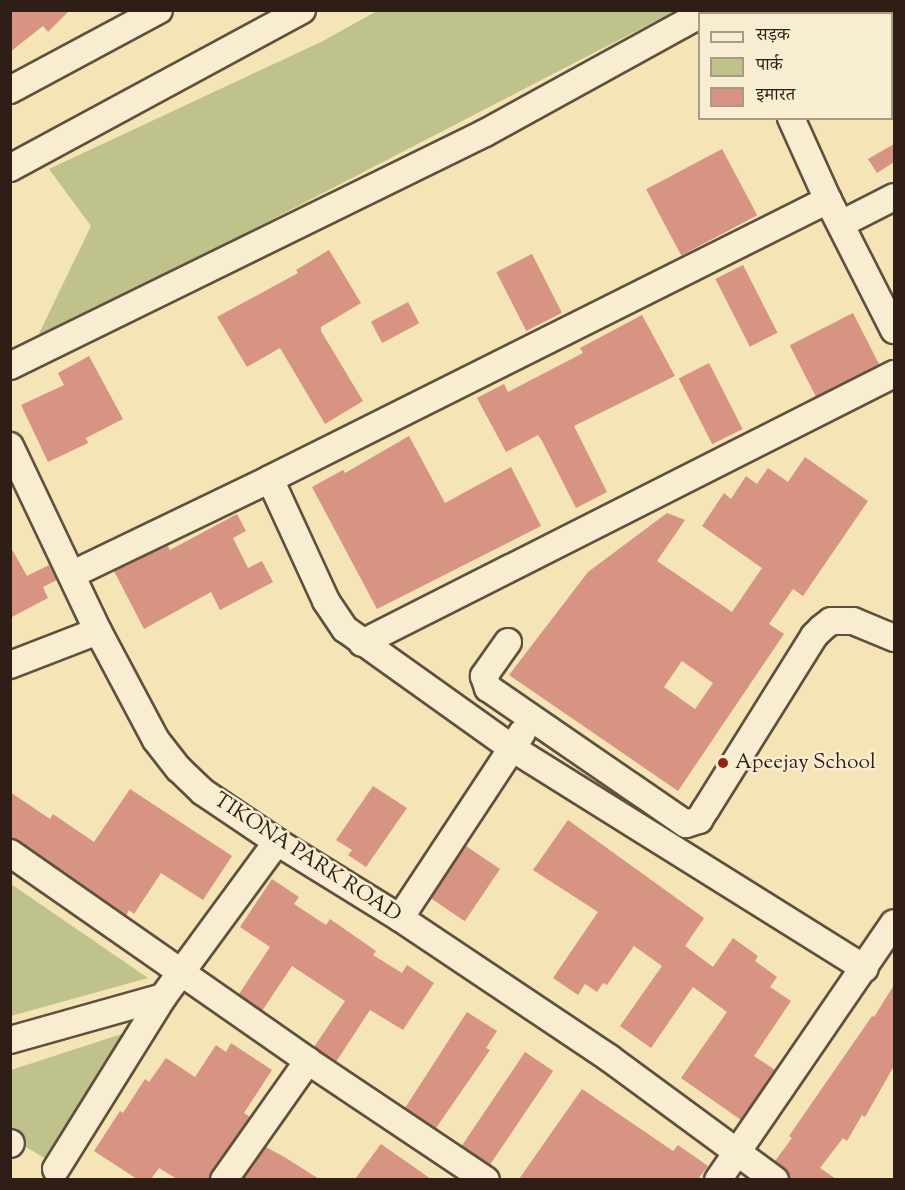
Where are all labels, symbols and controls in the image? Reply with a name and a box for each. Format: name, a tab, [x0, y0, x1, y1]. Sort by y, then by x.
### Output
legend	[698, 12, 893, 120]
text: सड़क	[756, 23, 790, 49]
text: पार्क	[756, 53, 783, 79]
text: इमारत	[756, 83, 795, 109]
place label: Apeejay School	[735, 750, 876, 776]
marker: Apeejay School	[716, 756, 730, 770]
street label: TIKONA PARK ROAD	[209, 788, 405, 928]

